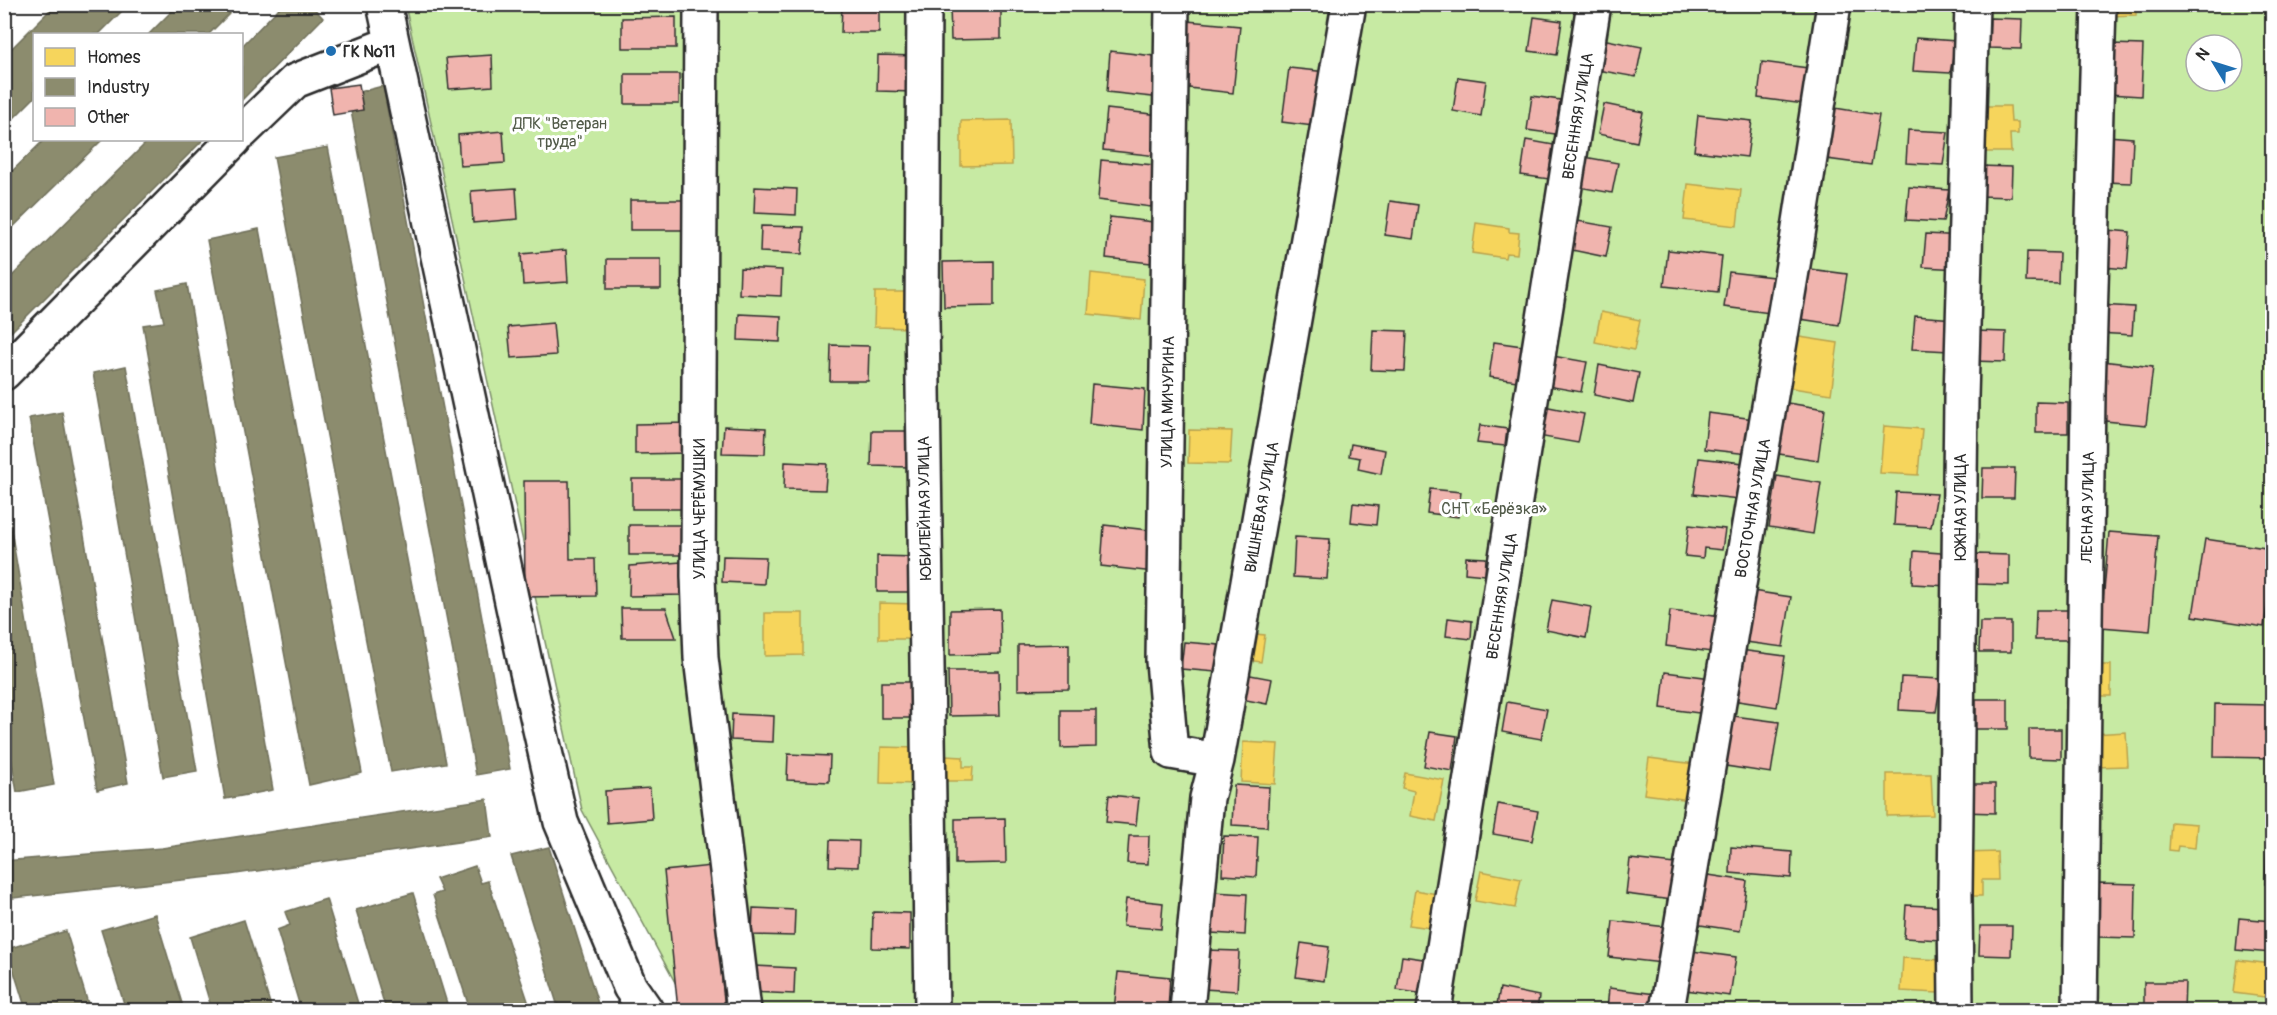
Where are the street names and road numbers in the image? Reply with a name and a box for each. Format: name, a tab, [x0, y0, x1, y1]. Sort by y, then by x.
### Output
street label: ВЕСЕННЯЯ УЛИЦА	[1558, 51, 1598, 181]
street label: УЛИЦА МИЧУРИНА	[1157, 336, 1179, 468]
street label: ЮБИЛЕЙНАЯ УЛИЦА	[914, 436, 936, 580]
street label: ВОСТОЧНАЯ УЛИЦА	[1731, 437, 1775, 580]
street label: УЛИЦА ЧЕРЁМУШКИ	[690, 438, 710, 580]
street label: ВИШНЁВАЯ УЛИЦА	[1241, 440, 1283, 574]
street label: ЛЕСНАЯ УЛИЦА	[2077, 451, 2099, 564]
street label: ЮЖНАЯ УЛИЦА	[1951, 453, 1971, 561]
street label: ВЕСЕННЯЯ УЛИЦА	[1482, 531, 1522, 661]

